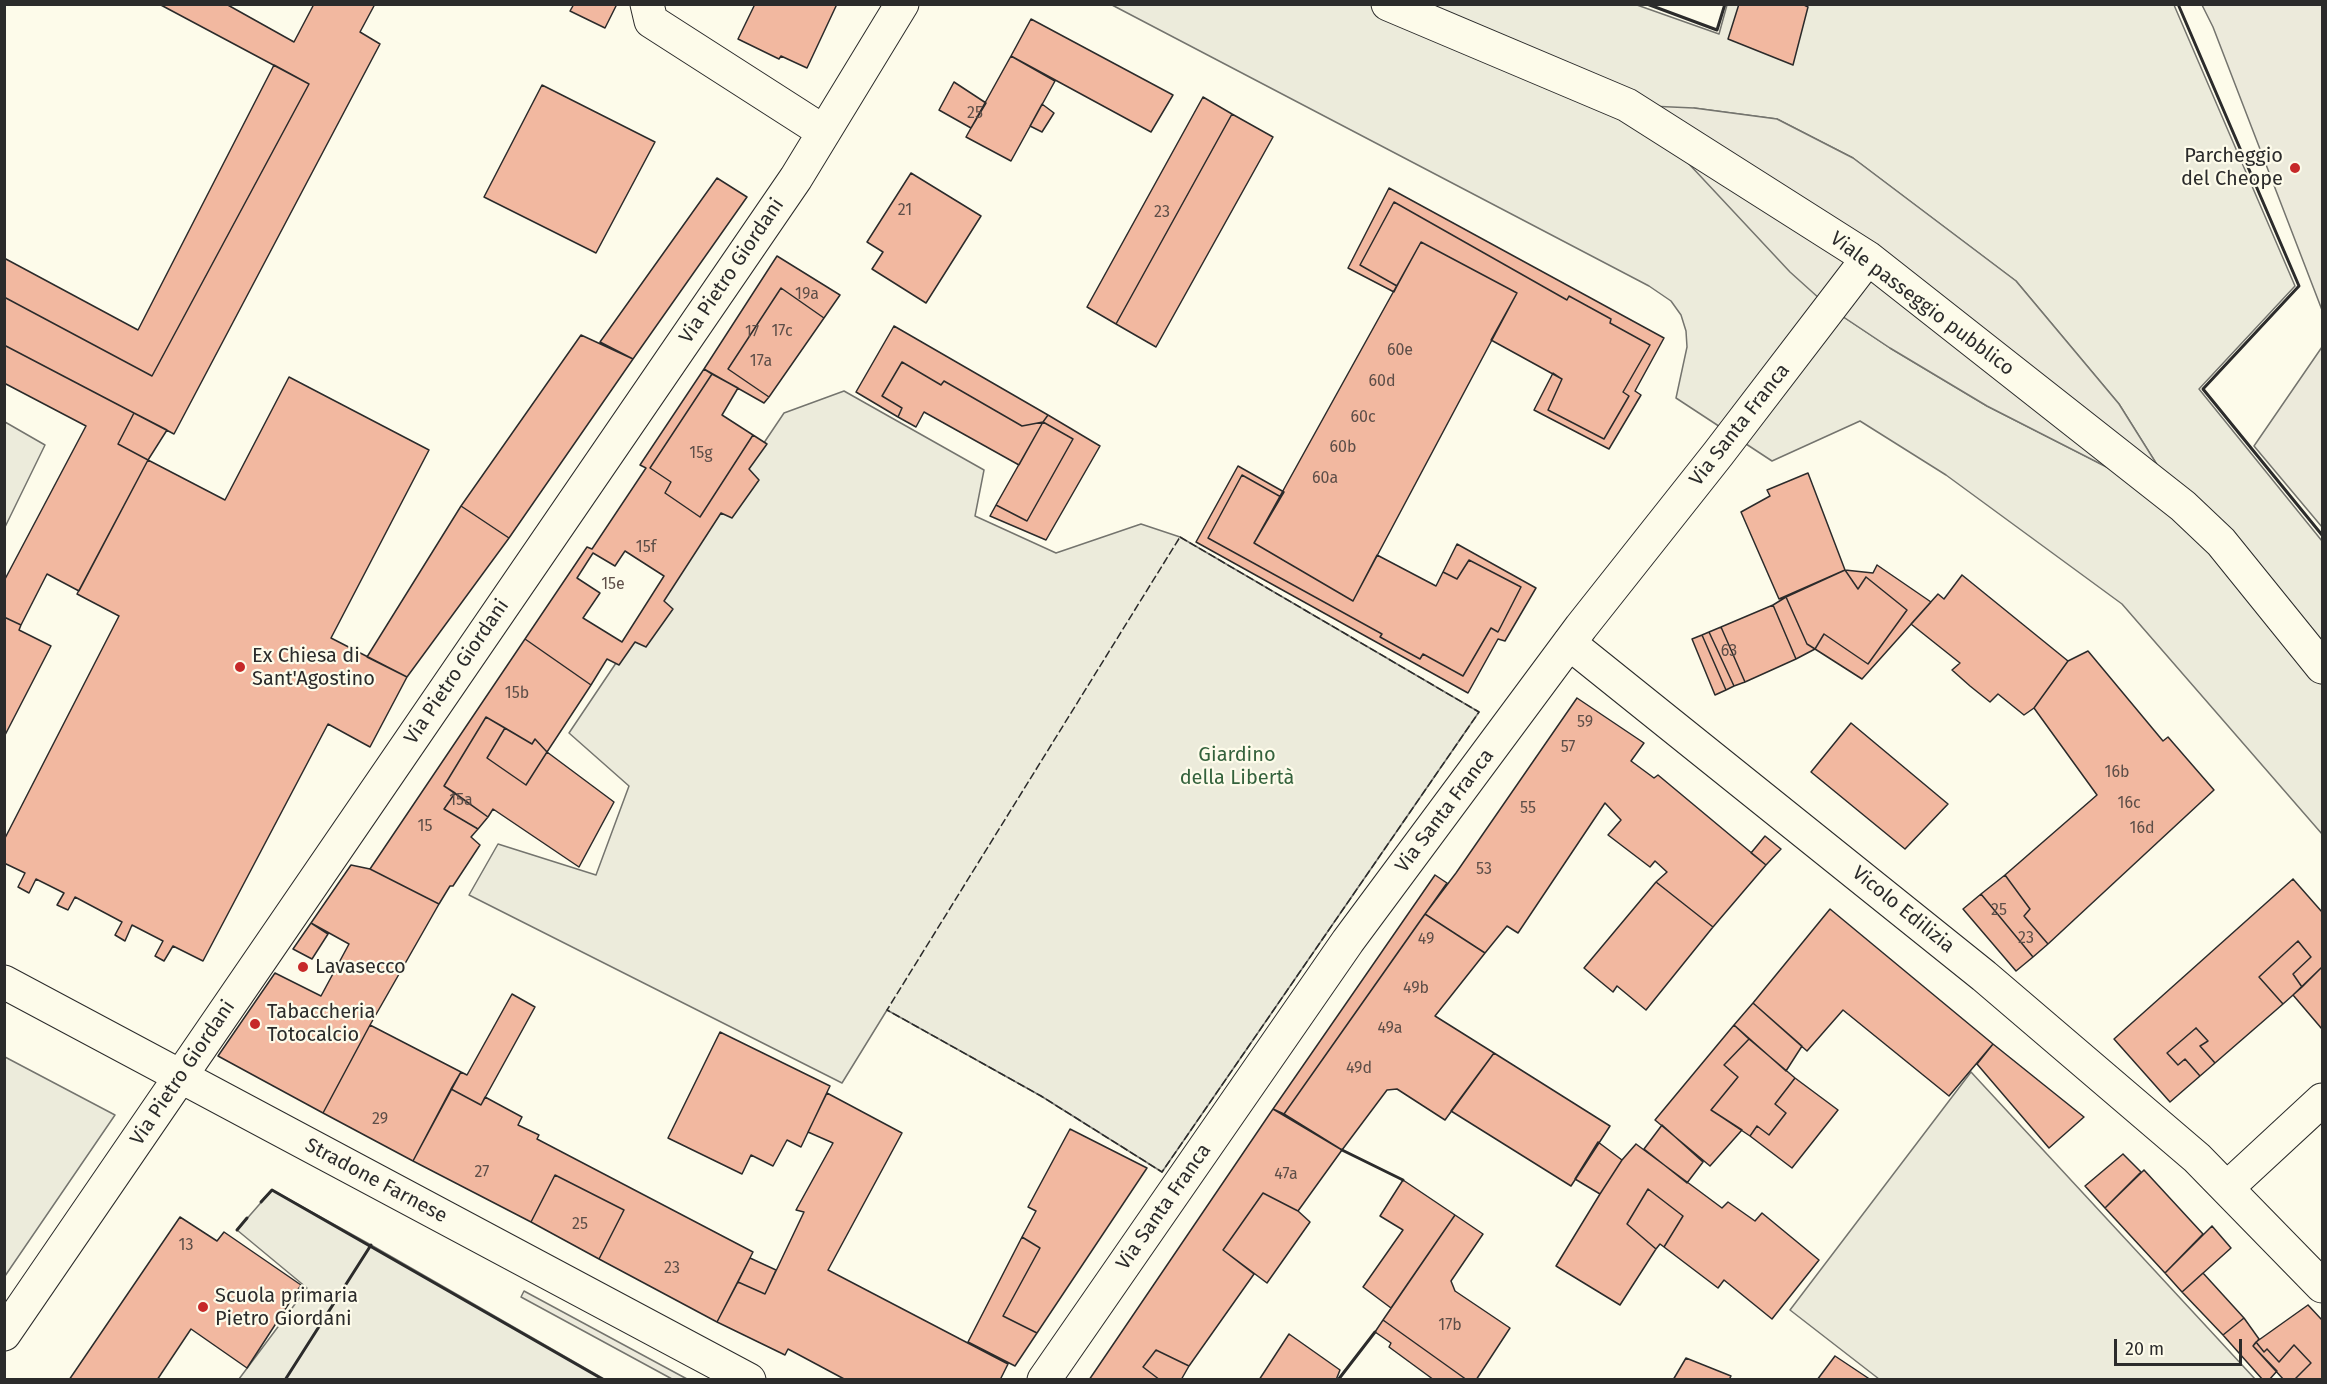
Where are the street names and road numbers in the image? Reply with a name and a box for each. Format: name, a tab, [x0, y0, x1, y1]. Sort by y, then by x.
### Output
street label: Via Pietro Giordani	[675, 194, 789, 348]
street label: Viale passeggio pubblico	[1825, 227, 2019, 381]
street label: Via Santa Franca	[1685, 359, 1795, 491]
street label: Via Pietro Giordani	[400, 595, 514, 749]
street label: Via Santa Franca	[1391, 744, 1499, 878]
street label: Vicolo Edilizia	[1847, 861, 1959, 959]
street label: Via Pietro Giordani	[126, 996, 240, 1150]
street label: Stradone Farnese	[301, 1133, 451, 1229]
street label: Via Santa Franca	[1112, 1139, 1216, 1275]

